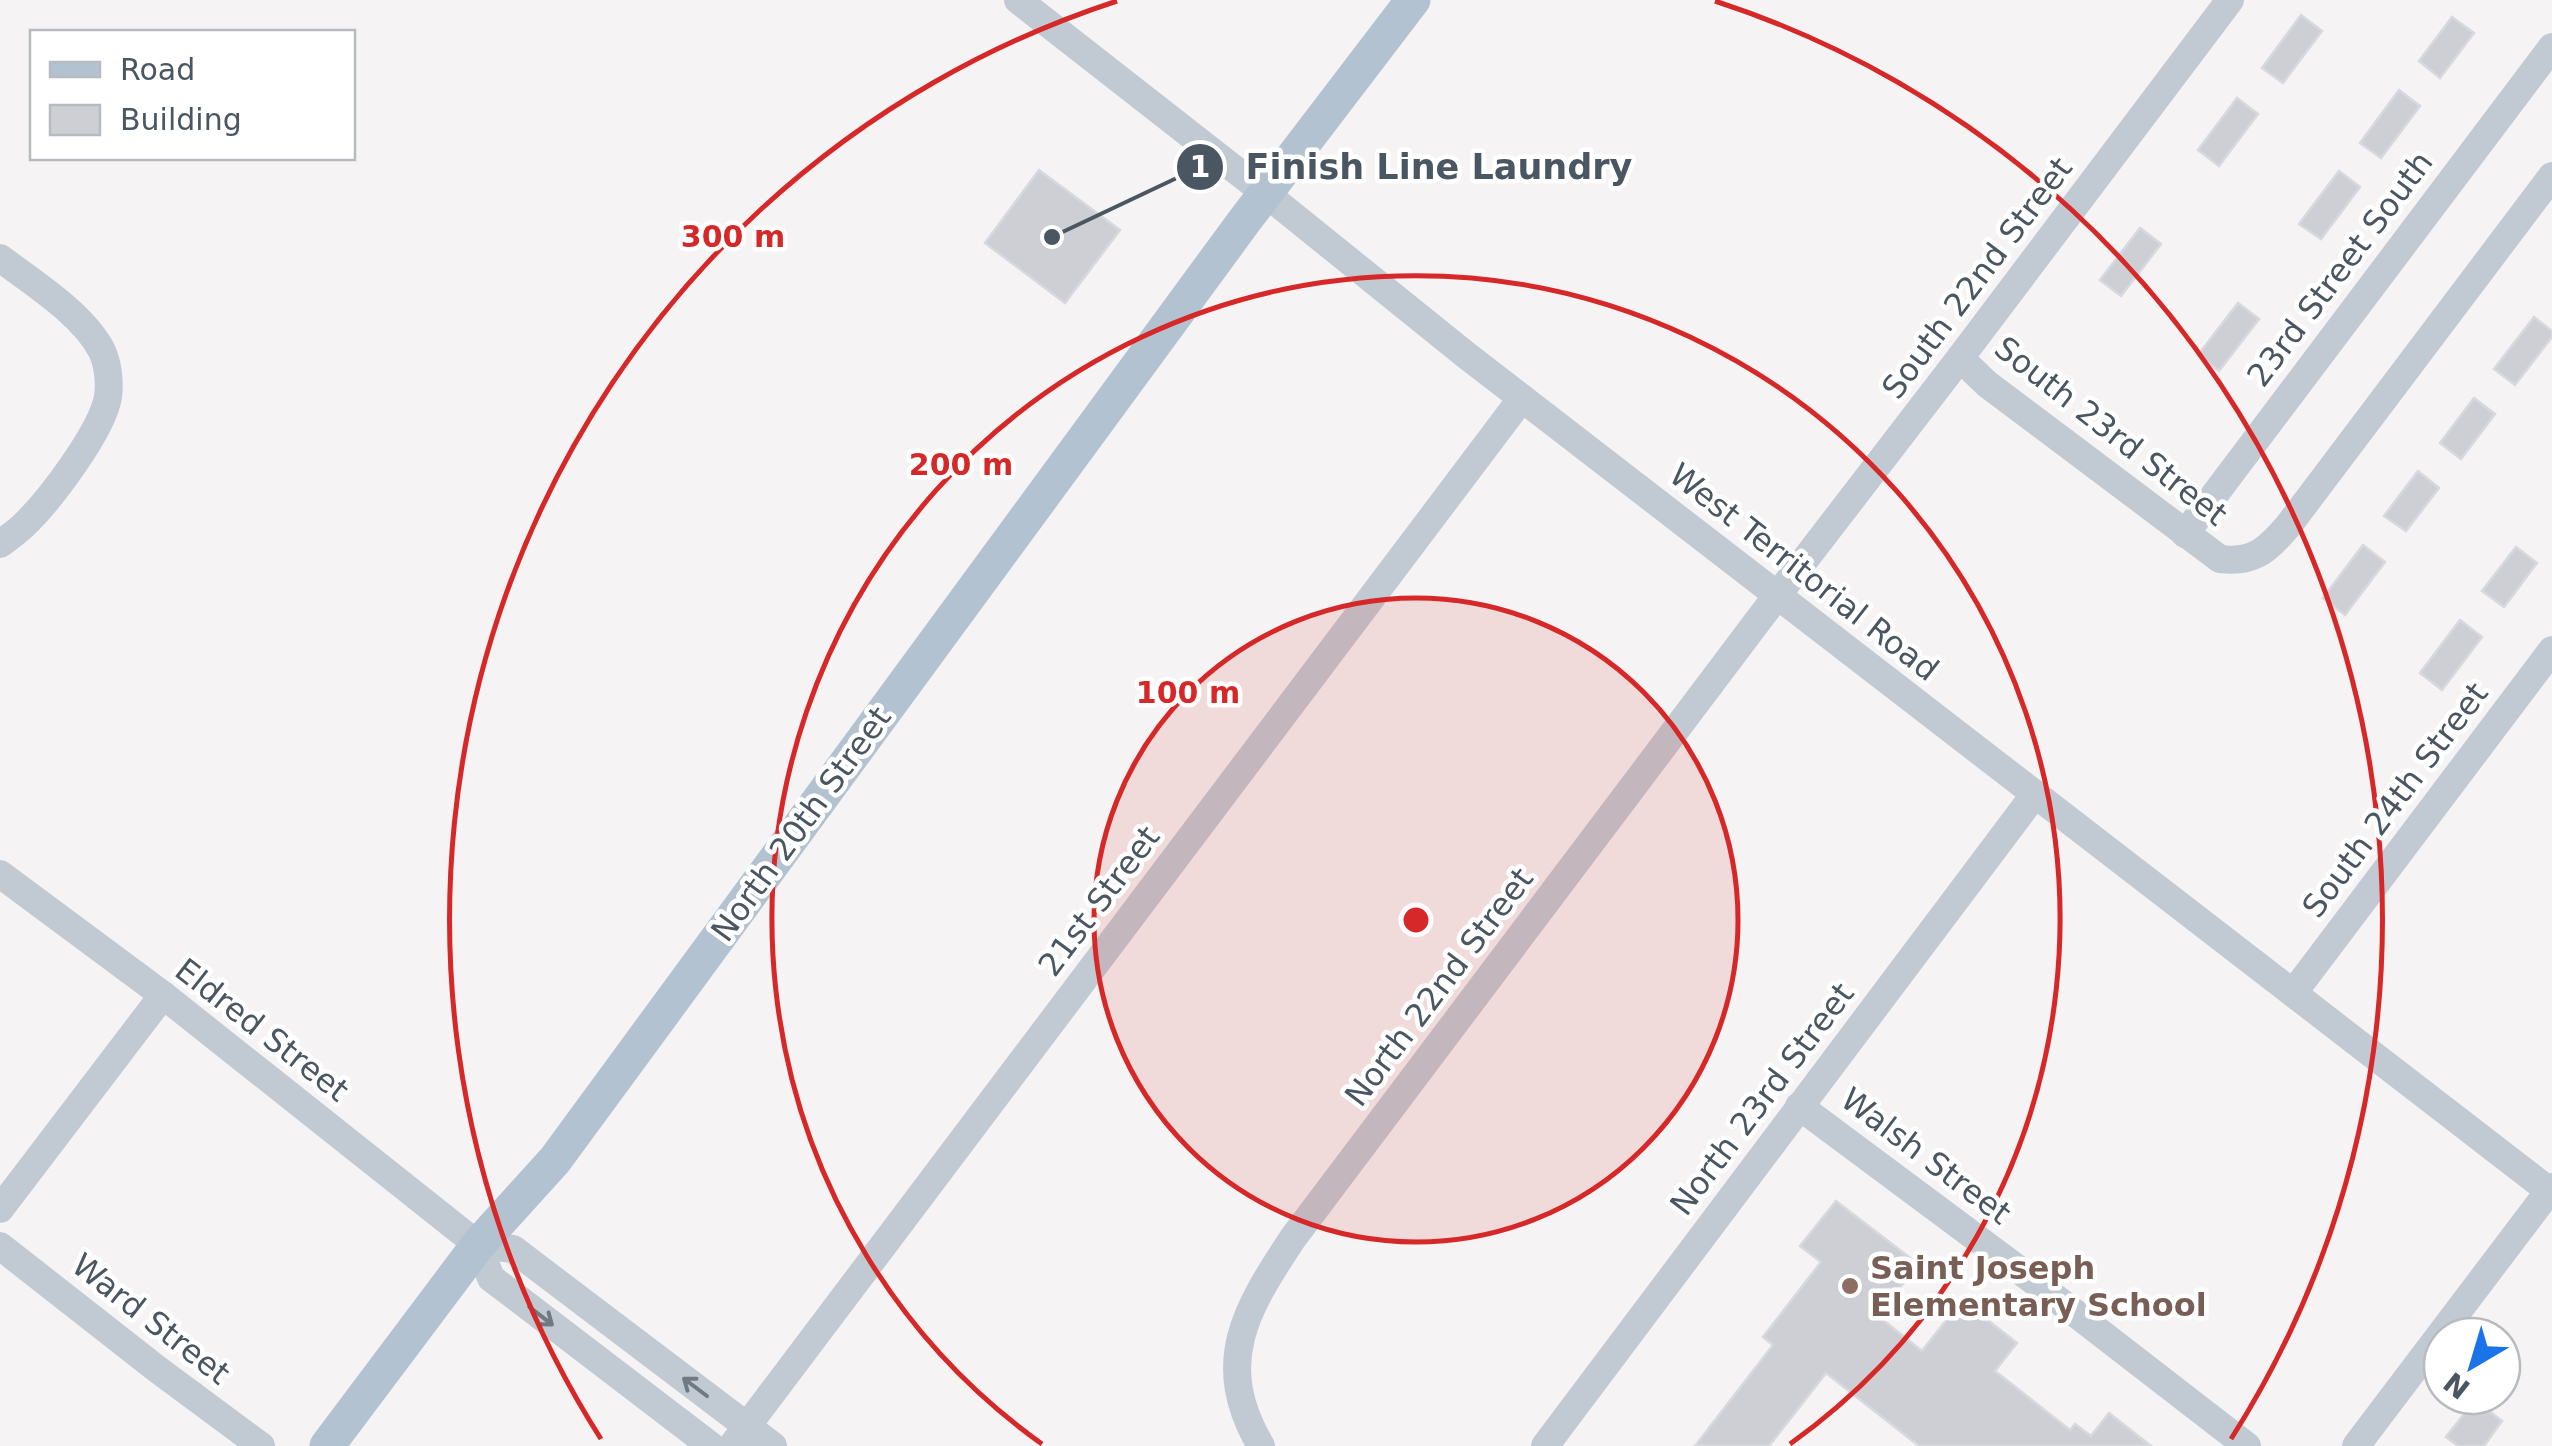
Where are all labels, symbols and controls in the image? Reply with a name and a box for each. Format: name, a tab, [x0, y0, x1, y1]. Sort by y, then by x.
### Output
legend	[30, 30, 355, 160]
text: Road	[120, 52, 195, 87]
text: Building	[120, 102, 242, 137]
callout: Finish Line Laundry	[1175, 134, 1652, 199]
street label: 23rd Street South	[2239, 144, 2441, 394]
text: Finish Line Laundry	[1246, 147, 1633, 187]
text: 1	[1190, 149, 1210, 184]
street label: South 22nd Street	[1874, 150, 2080, 406]
text: 300 m	[681, 219, 785, 254]
street label: South 23rd Street	[1987, 329, 2235, 533]
text: 200 m	[909, 447, 1013, 482]
street label: West Territorial Road	[1662, 455, 1946, 689]
text: 100 m	[1136, 675, 1240, 710]
street label: South 24th Street	[2294, 675, 2496, 925]
street label: North 20th Street	[703, 699, 899, 949]
street label: 21st Street	[1030, 819, 1168, 983]
street label: North 22nd Street	[1337, 860, 1541, 1114]
centre of rings	[1398, 902, 1434, 938]
street label: Eldred Street	[168, 951, 356, 1109]
street label: North 23rd Street	[1662, 975, 1862, 1223]
street label: Walsh Street	[1834, 1080, 2018, 1232]
street label: Ward Street	[65, 1246, 237, 1392]
place label: Saint Joseph Elementary School	[1870, 1249, 2207, 1324]
marker: Saint Joseph Elementary School	[1839, 1275, 1861, 1297]
one-way arrow	[527, 1305, 554, 1326]
north arrow	[2422, 1316, 2522, 1416]
text: N	[2438, 1365, 2476, 1406]
one-way arrow	[682, 1376, 709, 1397]

